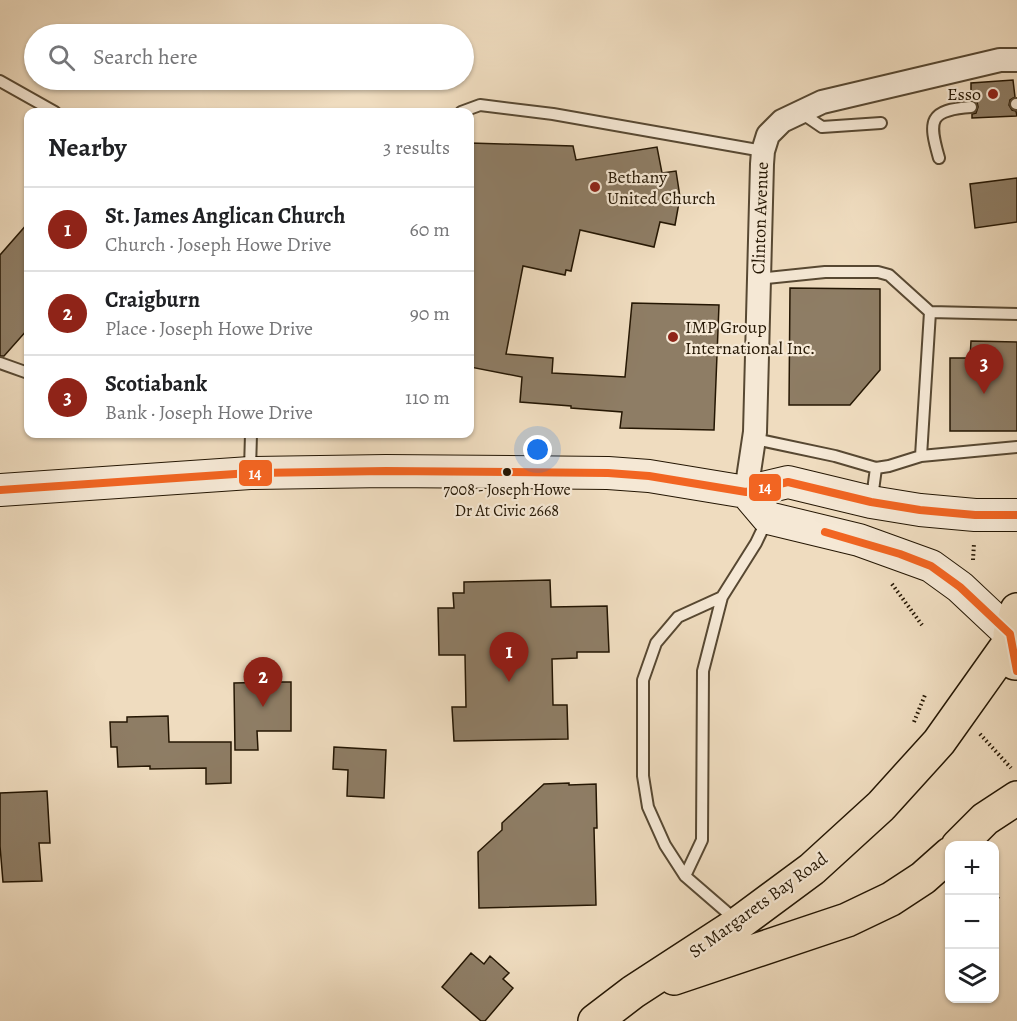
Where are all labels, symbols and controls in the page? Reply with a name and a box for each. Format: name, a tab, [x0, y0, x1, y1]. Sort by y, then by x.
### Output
search box	[24, 24, 474, 90]
icon: search	[45, 41, 78, 74]
text: Search here	[93, 42, 198, 72]
place label: Esso	[947, 82, 981, 106]
marker: Esso	[986, 87, 1000, 101]
text: Nearby	[48, 130, 127, 165]
text: 3 results	[383, 134, 450, 161]
street label: Clinton Avenue	[746, 161, 774, 275]
place label: Bethany United Church	[607, 165, 716, 210]
marker: Bethany United Church	[588, 180, 602, 194]
text: St. James Anglican Church	[105, 201, 345, 231]
text: 1	[64, 216, 71, 243]
text: 60 m	[410, 216, 450, 243]
text: Church · Joseph Howe Drive	[105, 231, 331, 258]
text: Craigburn	[105, 285, 200, 315]
text: 2	[63, 300, 72, 327]
text: 90 m	[410, 300, 450, 327]
text: Place · Joseph Howe Drive	[105, 315, 313, 342]
place label: IMP Group International Inc.	[685, 315, 815, 360]
marker: IMP Group International Inc.	[666, 330, 680, 344]
pin: 3	[964, 344, 1004, 394]
text: Scotiabank	[105, 369, 207, 399]
text: 3	[63, 384, 72, 411]
text: 110 m	[405, 384, 450, 411]
text: Bank · Joseph Howe Drive	[105, 399, 313, 426]
your location	[523, 435, 552, 464]
line badge: 14	[238, 459, 273, 487]
text: 14	[248, 463, 262, 485]
marker: 7008 - Joseph Howe Dr At Civic 2668	[501, 466, 513, 478]
line badge: 14	[748, 473, 782, 502]
text: 14	[758, 477, 772, 499]
place label: 7008 - Joseph Howe Dr At Civic 2668	[443, 479, 571, 522]
pin: 1	[490, 632, 528, 682]
pin: 2	[244, 658, 282, 707]
map controls	[945, 841, 999, 1003]
button: +	[945, 841, 999, 895]
street label: St Margarets Bay Road	[684, 846, 832, 963]
button: −	[945, 895, 999, 949]
button: layers	[945, 949, 999, 1003]

